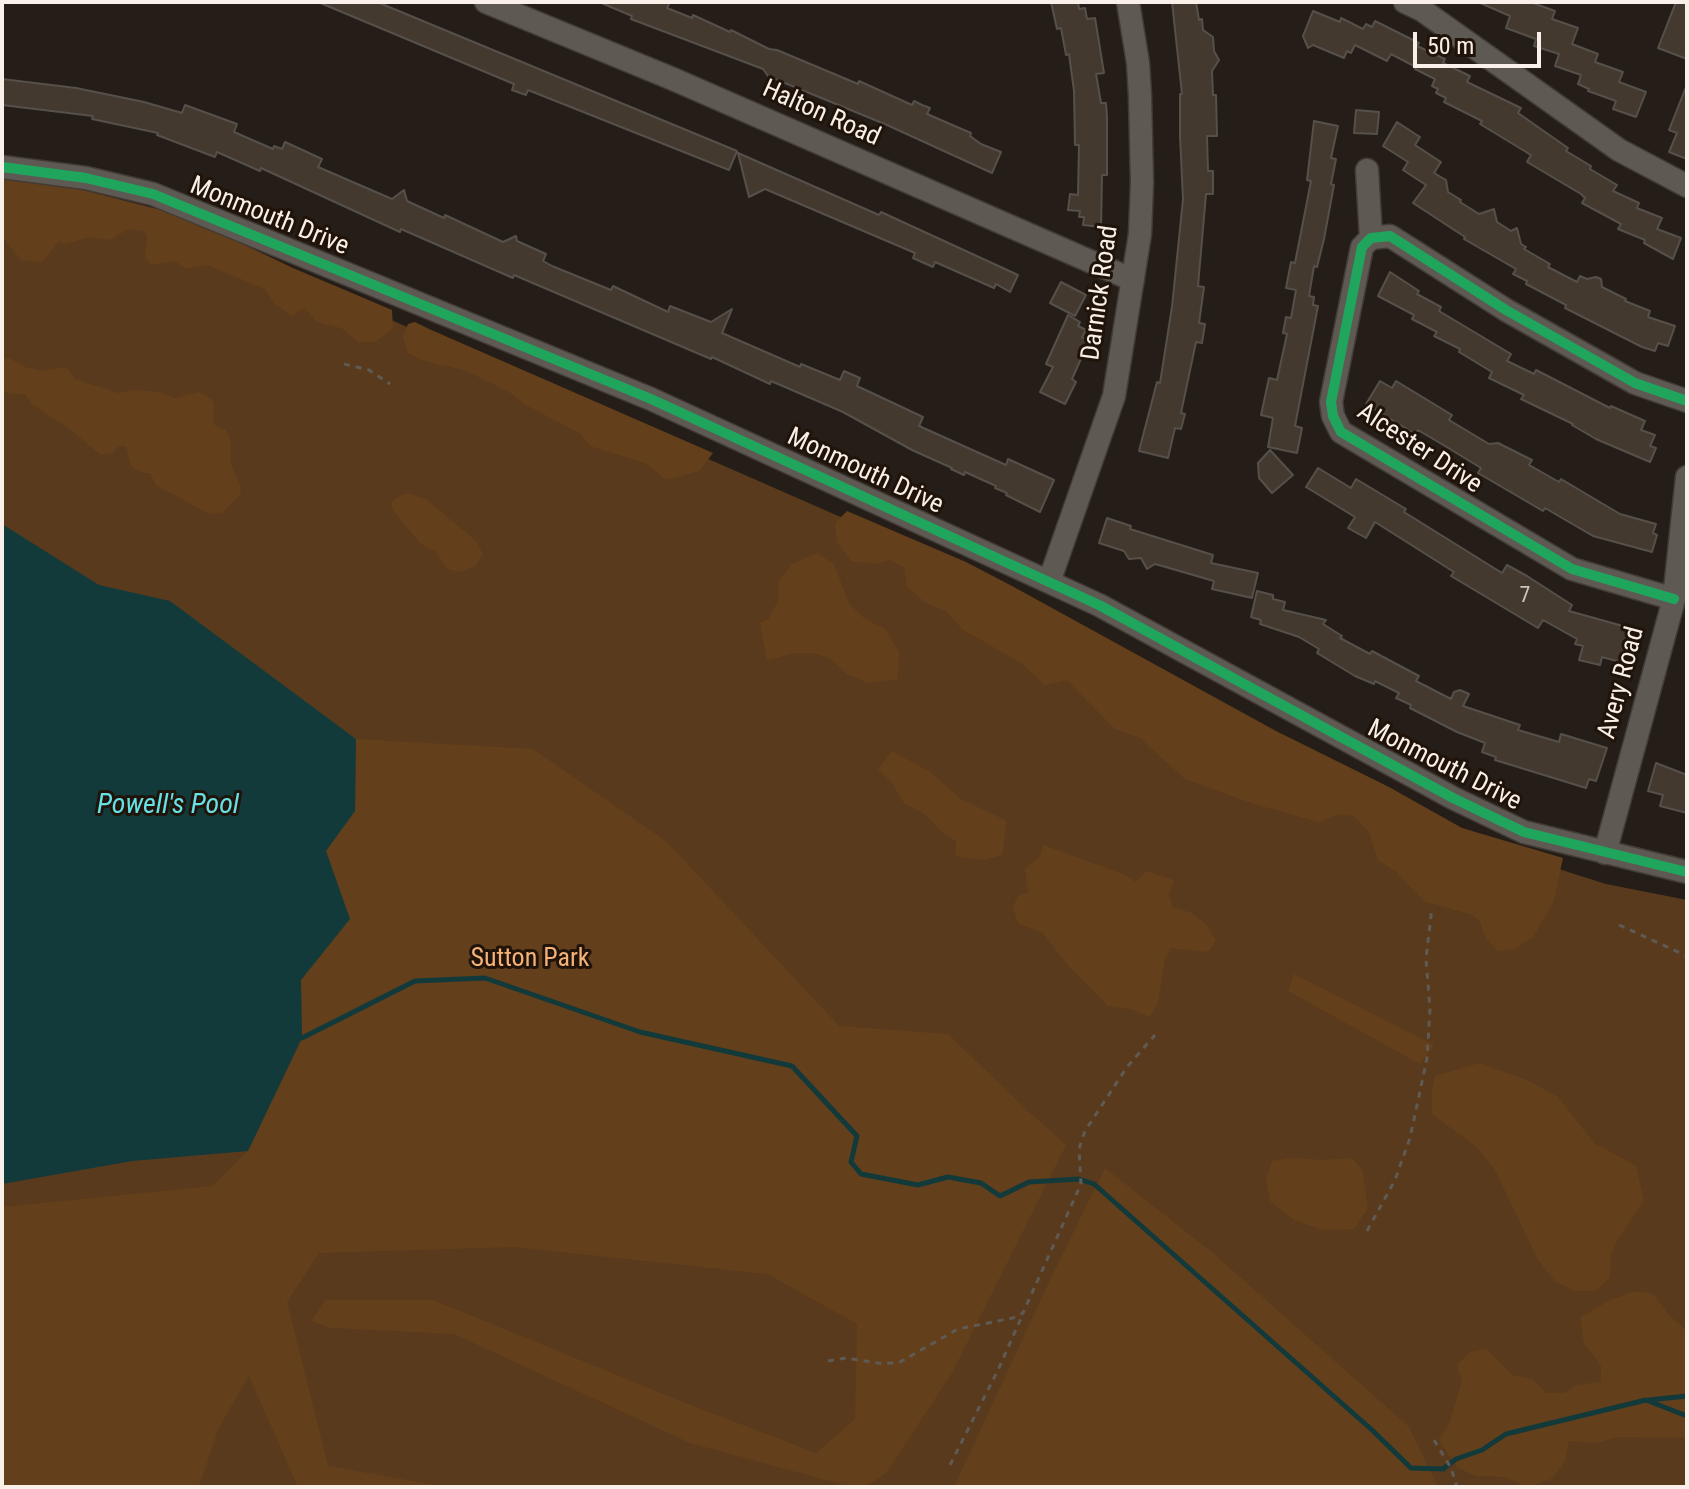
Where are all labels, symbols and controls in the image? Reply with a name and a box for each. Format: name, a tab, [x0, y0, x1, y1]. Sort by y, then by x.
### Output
scale bar	[1417, 16, 1545, 66]
text: 50 m	[1427, 32, 1474, 60]
street label: Halton Road	[757, 74, 885, 154]
street label: Monmouth Drive	[185, 171, 353, 263]
street label: Darnick Road	[1076, 224, 1126, 362]
street label: Alcester Drive	[1351, 397, 1487, 501]
street label: Monmouth Drive	[782, 422, 948, 522]
house number: 7	[1520, 583, 1530, 609]
street label: Avery Road	[1592, 624, 1652, 742]
street label: Monmouth Drive	[1362, 714, 1526, 818]
water label: Powell's Pool	[97, 789, 239, 823]
park label: Sutton Park	[470, 943, 590, 975]

